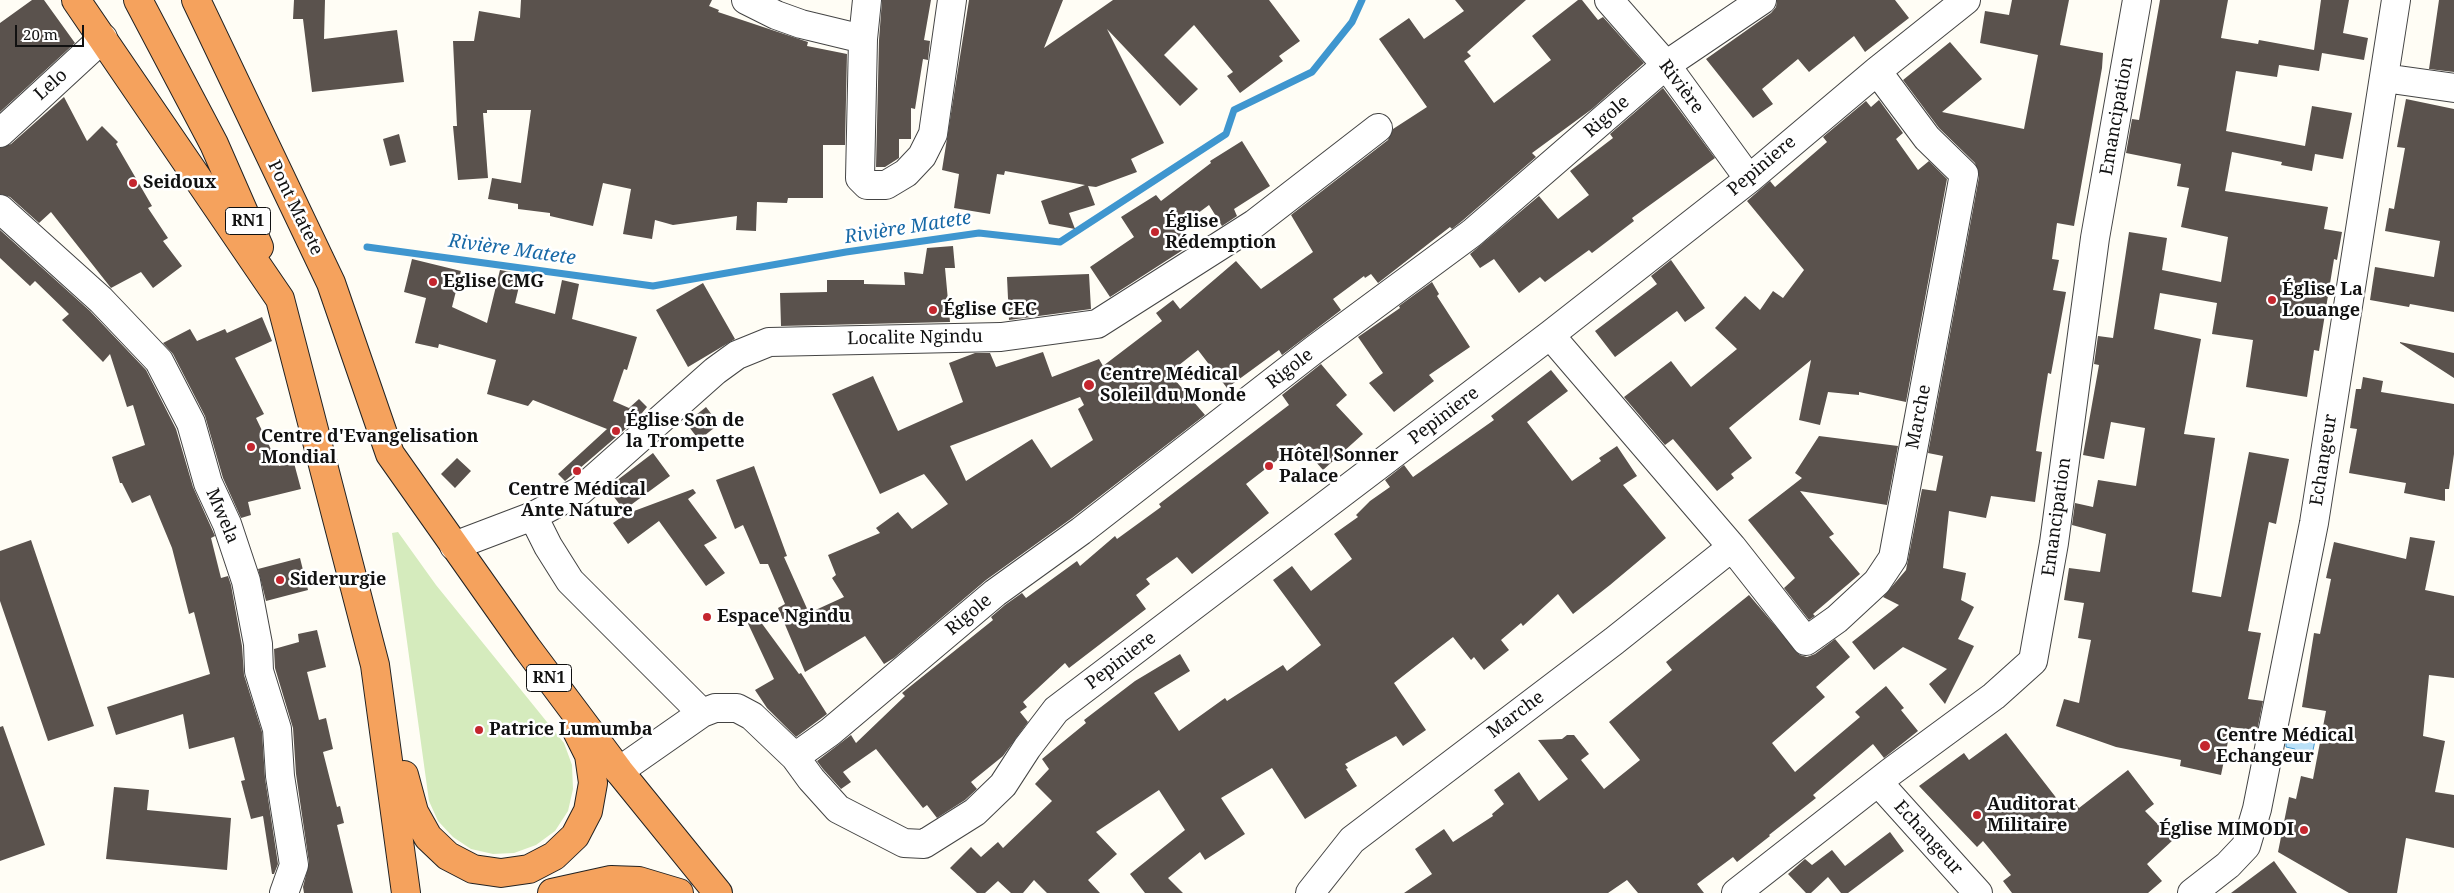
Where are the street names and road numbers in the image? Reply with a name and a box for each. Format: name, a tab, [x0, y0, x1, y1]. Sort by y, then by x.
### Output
street label: Emancipation	[2096, 55, 2138, 177]
street label: Rivière	[1654, 56, 1708, 118]
street label: Lelo	[30, 65, 72, 105]
street label: Rigole	[1580, 92, 1634, 142]
street label: Pepiniere	[1723, 131, 1801, 201]
street label: Pont Matete	[263, 157, 327, 259]
road number: RN1	[226, 208, 270, 235]
street label: Localite Ngindu	[847, 326, 983, 350]
street label: Rigole	[1263, 344, 1317, 394]
street label: Pepiniere	[1405, 383, 1483, 449]
street label: Marche	[1902, 383, 1936, 451]
street label: Echangeur	[2306, 413, 2342, 507]
street label: Emancipation	[2038, 456, 2076, 578]
street label: Mwela	[201, 485, 243, 547]
street label: Rigole	[942, 590, 996, 640]
street label: Pepiniere	[1082, 628, 1160, 694]
road number: RN1	[526, 664, 572, 691]
street label: Marche	[1483, 687, 1549, 743]
street label: Echangeur	[1889, 796, 1967, 880]

